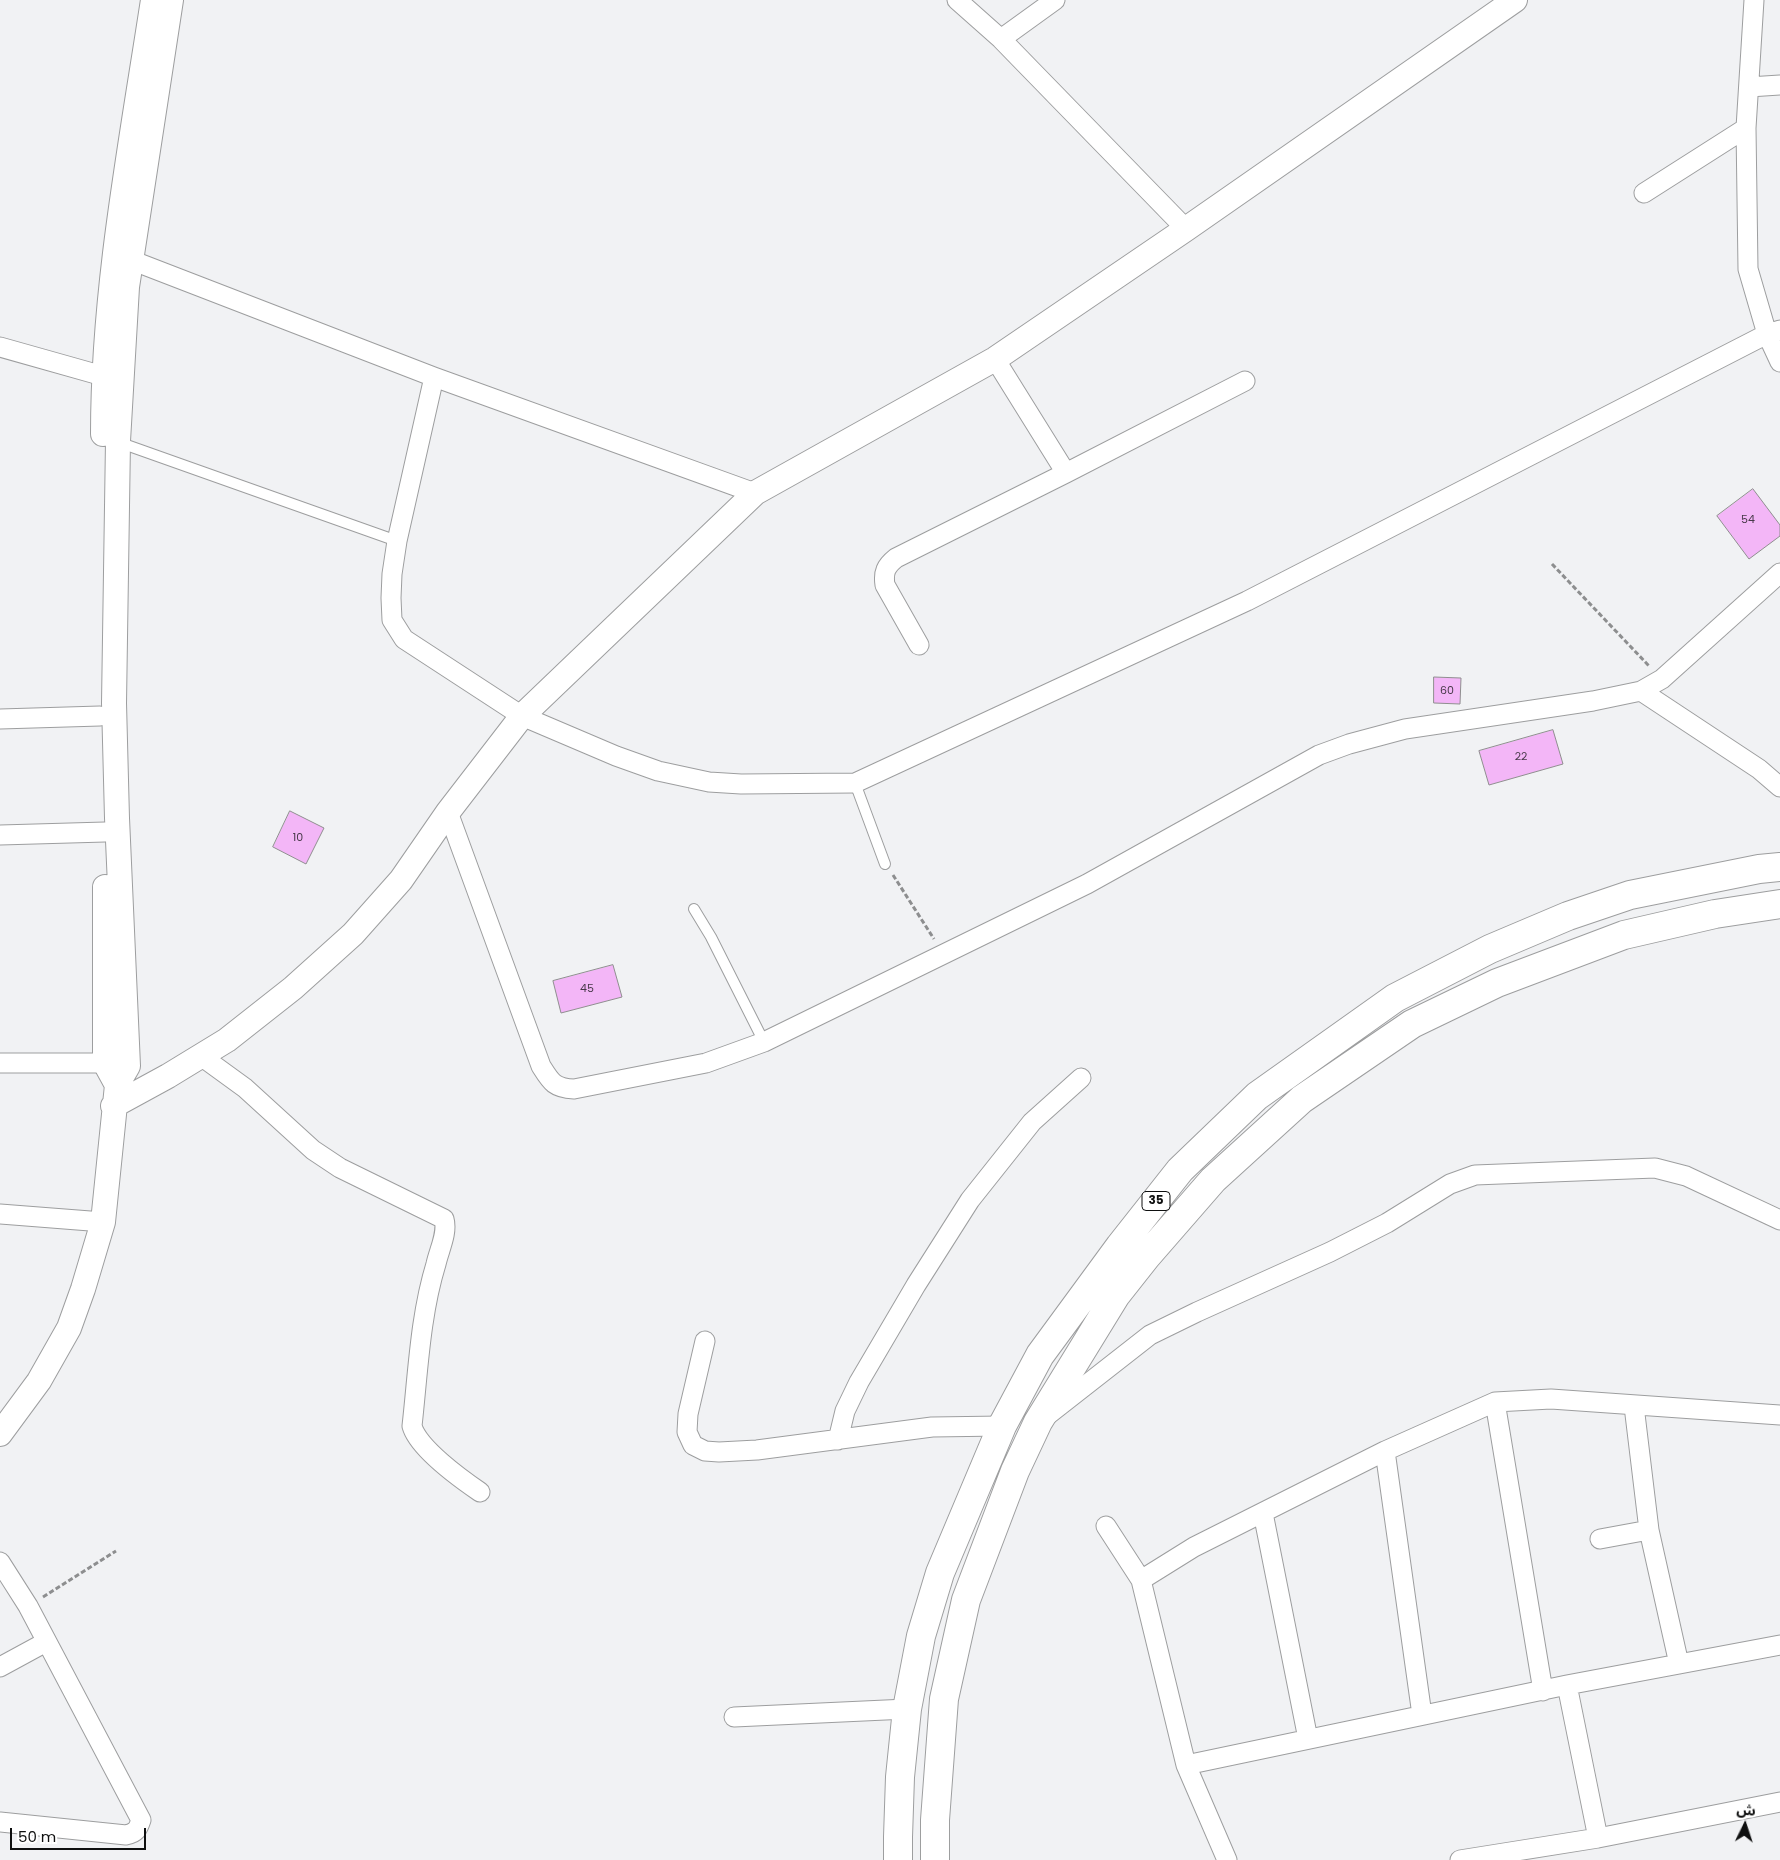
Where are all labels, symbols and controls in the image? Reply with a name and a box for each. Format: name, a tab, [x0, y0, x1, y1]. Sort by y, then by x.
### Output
house number: 54	[1741, 513, 1755, 527]
house number: 60	[1440, 684, 1454, 698]
house number: 22	[1515, 750, 1527, 764]
house number: 10	[293, 831, 303, 845]
house number: 45	[580, 982, 594, 996]
road number: 35	[1142, 1192, 1170, 1210]
text: ش	[1736, 1799, 1756, 1821]
north arrow	[1720, 1800, 1770, 1850]
scale bar	[12, 1818, 149, 1850]
text: 50 m	[18, 1826, 56, 1847]

